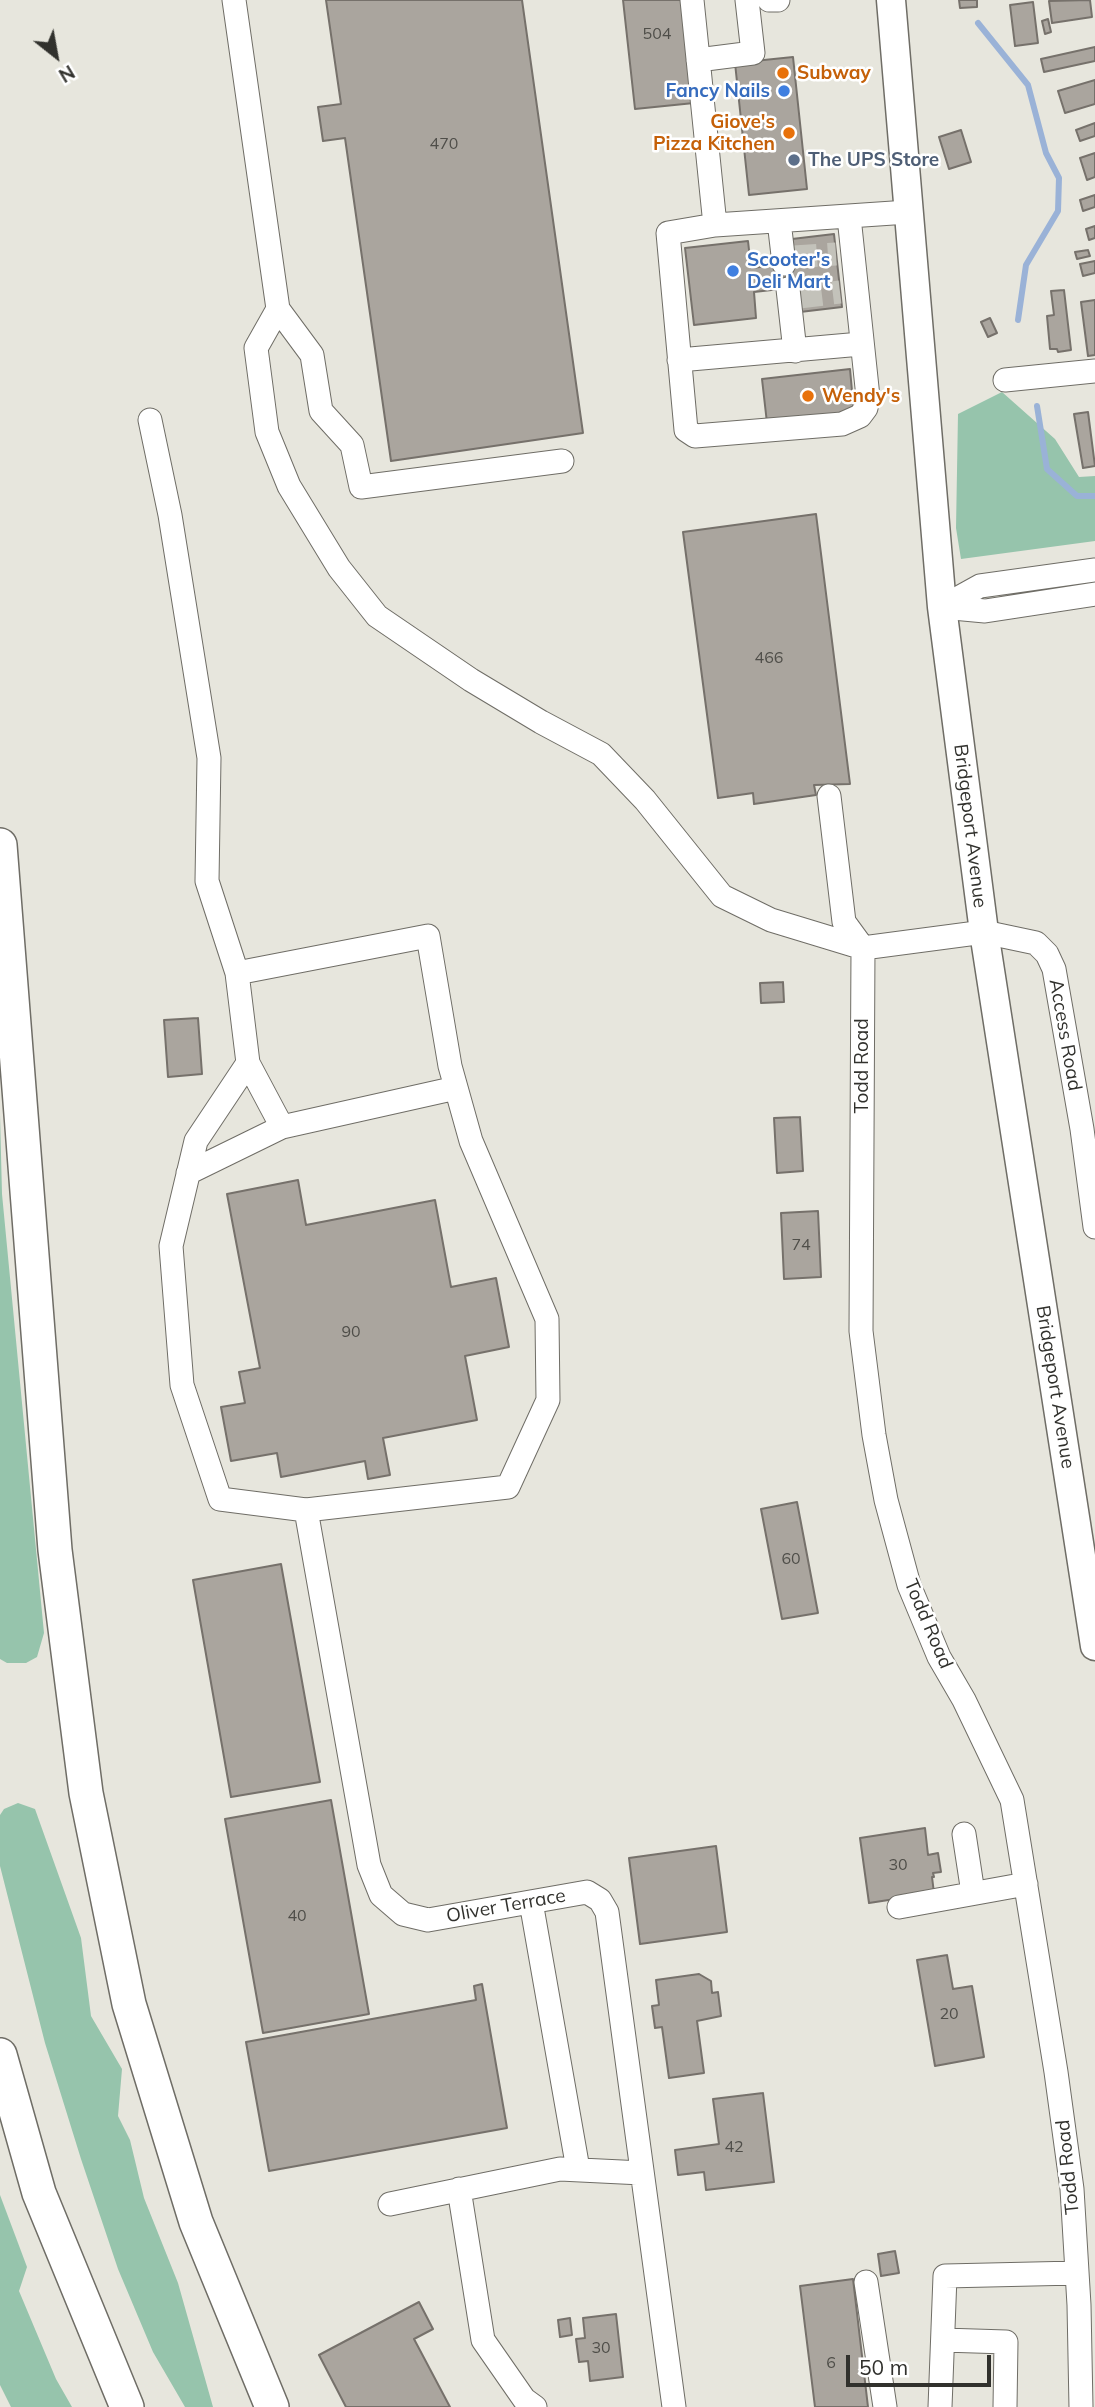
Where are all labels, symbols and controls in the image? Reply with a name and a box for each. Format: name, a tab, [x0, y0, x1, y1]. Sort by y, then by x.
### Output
north arrow	[21, 21, 91, 91]
house number: 504	[643, 24, 671, 44]
text: N	[54, 60, 79, 88]
place label: Subway	[797, 62, 871, 84]
marker: Subway	[775, 65, 791, 81]
place label: Fancy Nails	[665, 80, 770, 102]
marker: Fancy Nails	[776, 83, 792, 99]
place label: Giove's Pizza Kitchen	[653, 111, 775, 155]
marker: Giove's Pizza Kitchen	[781, 125, 797, 141]
house number: 470	[430, 134, 458, 154]
place label: The UPS Store	[808, 149, 939, 171]
marker: The UPS Store	[786, 152, 802, 168]
place label: Scooter's Deli Mart	[747, 249, 831, 293]
marker: Scooter's Deli Mart	[725, 263, 741, 279]
place label: Wendy's	[822, 385, 900, 407]
marker: Wendy's	[800, 388, 816, 404]
house number: 466	[755, 648, 783, 668]
street label: Bridgeport Avenue	[949, 743, 991, 909]
street label: Access Road	[1044, 977, 1086, 1093]
street label: Todd Road	[851, 1018, 873, 1114]
house number: 74	[791, 1235, 811, 1255]
street label: Bridgeport Avenue	[1031, 1304, 1079, 1470]
house number: 90	[341, 1322, 361, 1342]
house number: 60	[781, 1549, 801, 1569]
street label: Todd Road	[899, 1576, 957, 1672]
house number: 30	[888, 1855, 908, 1875]
street label: Oliver Terrace	[445, 1884, 567, 1928]
house number: 40	[287, 1906, 307, 1926]
house number: 20	[939, 2004, 959, 2024]
street label: Todd Road	[1052, 2118, 1084, 2216]
house number: 42	[724, 2137, 744, 2157]
house number: 30	[591, 2338, 611, 2358]
scale bar	[850, 2340, 995, 2384]
house number: 6	[826, 2353, 836, 2373]
text: 50 m	[859, 2354, 908, 2380]

